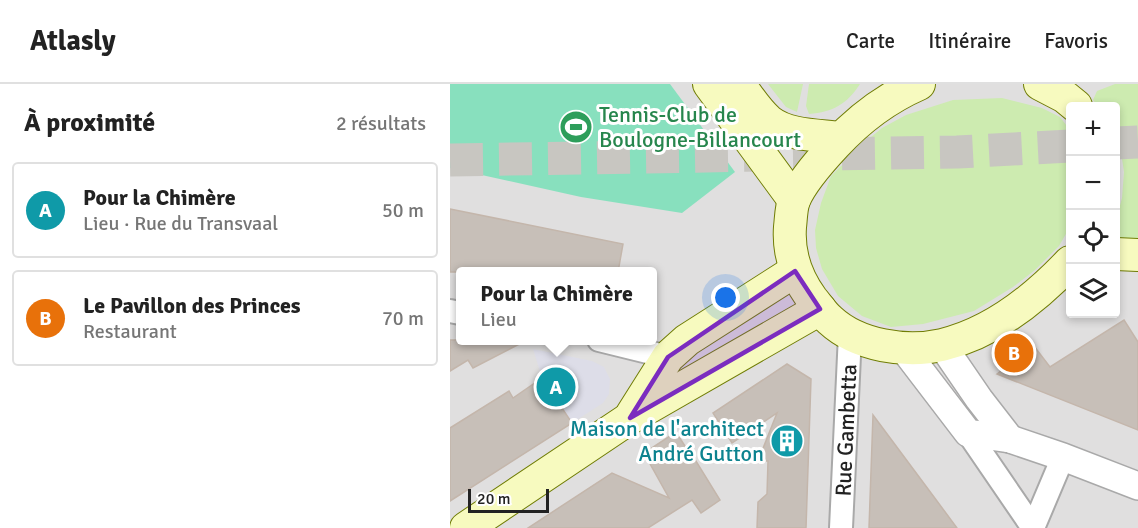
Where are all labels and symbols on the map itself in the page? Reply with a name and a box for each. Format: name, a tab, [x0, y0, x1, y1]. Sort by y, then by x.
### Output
place label: Tennis-Club de Boulogne-Billancourt	[599, 101, 801, 153]
sports icon: Tennis-Club de Boulogne-Billancourt	[558, 109, 594, 145]
your location	[711, 283, 740, 312]
pin: B	[994, 330, 1034, 376]
street label: Rue Gambetta	[829, 363, 863, 497]
pin: A	[536, 364, 576, 410]
place label: Maison de l'architect André Gutton	[570, 415, 764, 467]
building icon: Maison de l'architect André Gutton	[769, 423, 805, 459]
scale bar	[468, 486, 549, 514]

